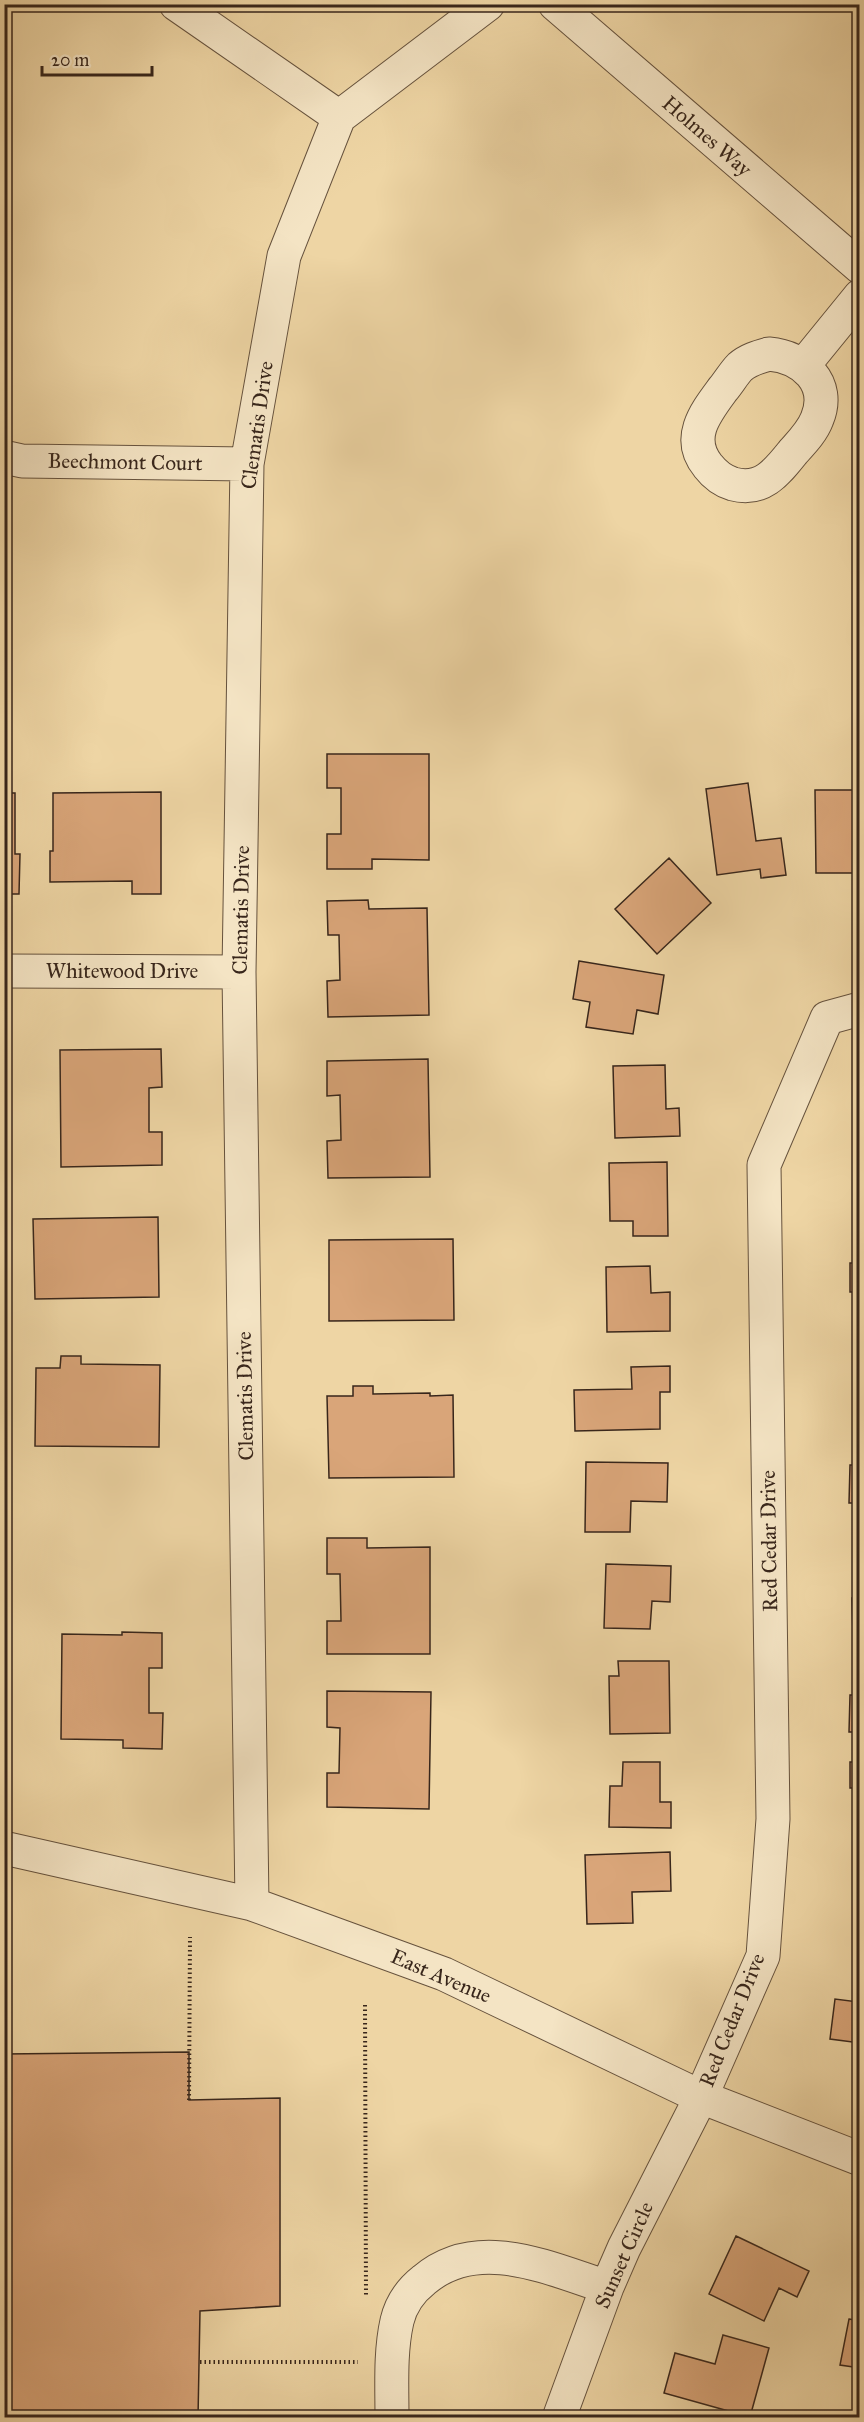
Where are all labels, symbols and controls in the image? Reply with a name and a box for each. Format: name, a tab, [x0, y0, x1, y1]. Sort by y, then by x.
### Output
scale bar	[42, 39, 152, 77]
text: 20 m	[51, 49, 89, 71]
street label: Holmes Way	[657, 90, 758, 183]
street label: Clematis Drive	[235, 359, 279, 491]
street label: Beechmont Court	[47, 448, 203, 476]
street label: Clematis Drive	[227, 845, 255, 975]
street label: Whitewood Drive	[46, 958, 198, 984]
street label: Clematis Drive	[231, 1331, 259, 1461]
street label: Red Cedar Drive	[755, 1470, 783, 1612]
street label: East Avenue	[387, 1943, 495, 2009]
street label: Red Cedar Drive	[693, 1949, 771, 2091]
street label: Sunset Circle	[589, 2197, 659, 2312]

